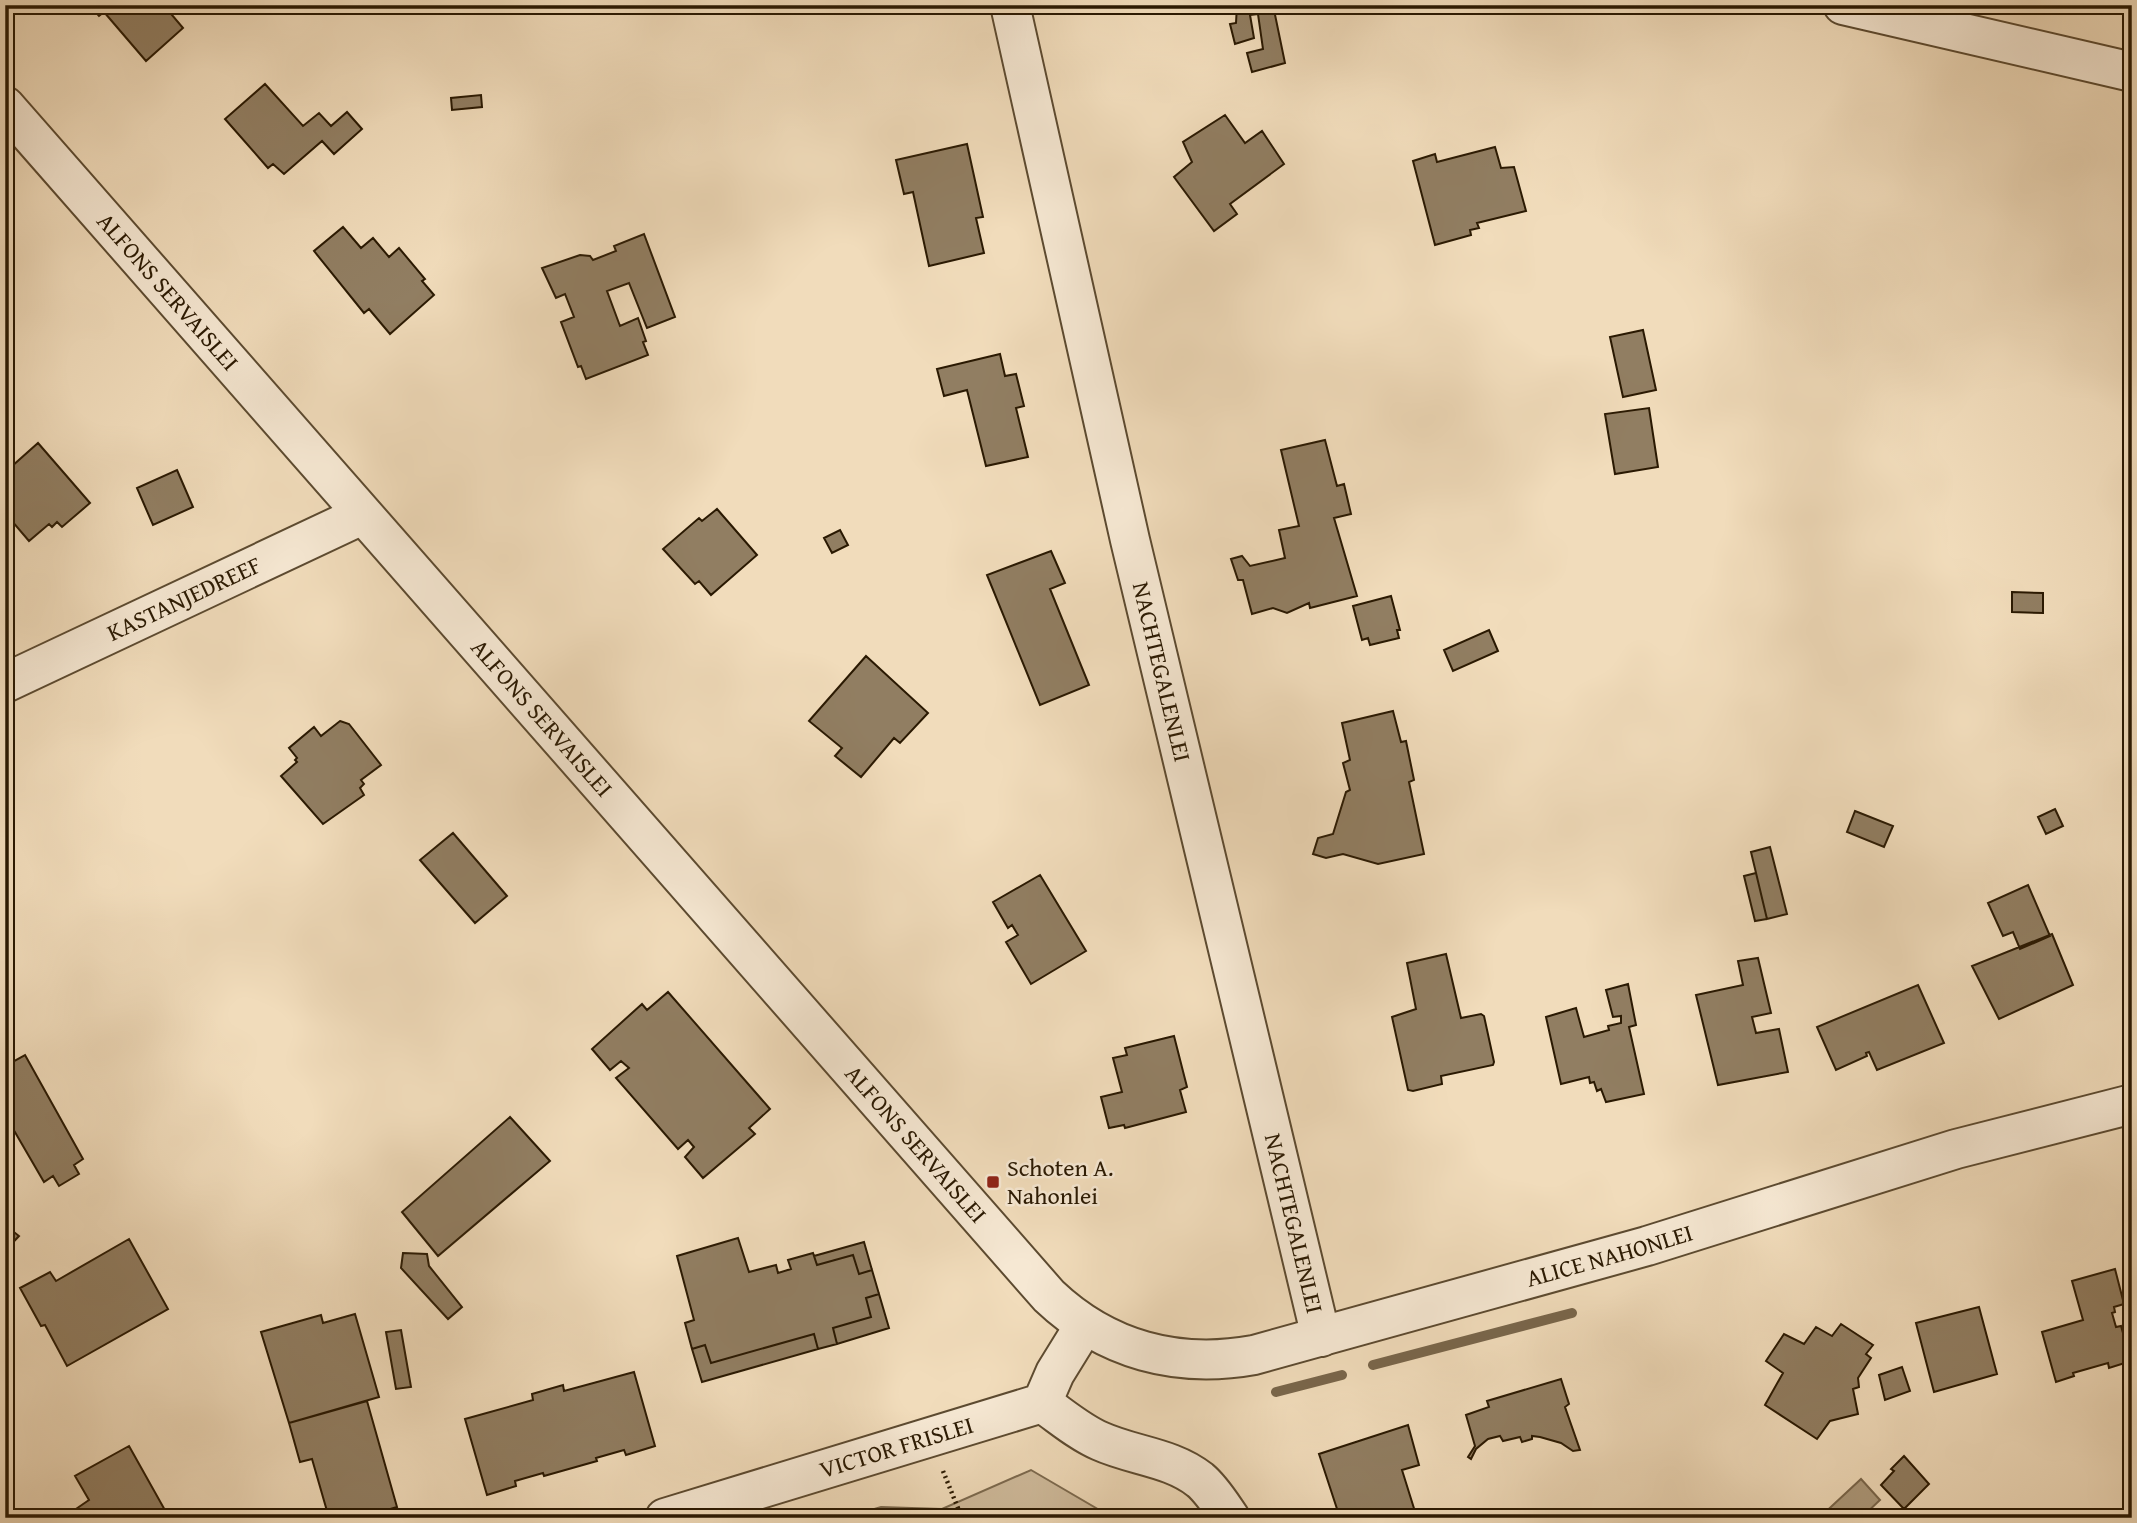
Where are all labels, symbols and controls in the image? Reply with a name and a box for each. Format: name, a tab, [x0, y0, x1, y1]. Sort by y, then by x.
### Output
street label: ALFONS SERVAISLEI	[89, 205, 247, 378]
street label: KASTANJEDREEF	[101, 547, 267, 650]
street label: NACHTEGALENLEI	[1124, 578, 1201, 765]
street label: ALFONS SERVAISLEI	[463, 631, 621, 804]
street label: ALFONS SERVAISLEI	[837, 1057, 995, 1231]
street label: NACHTEGALENLEI	[1256, 1130, 1333, 1317]
place label: Schoten A. Nahonlei	[1007, 1150, 1114, 1213]
marker: Schoten A. Nahonlei	[985, 1174, 1001, 1190]
street label: ALICE NAHONLEI	[1522, 1215, 1697, 1296]
street label: VICTOR FRISLEI	[815, 1407, 978, 1487]

